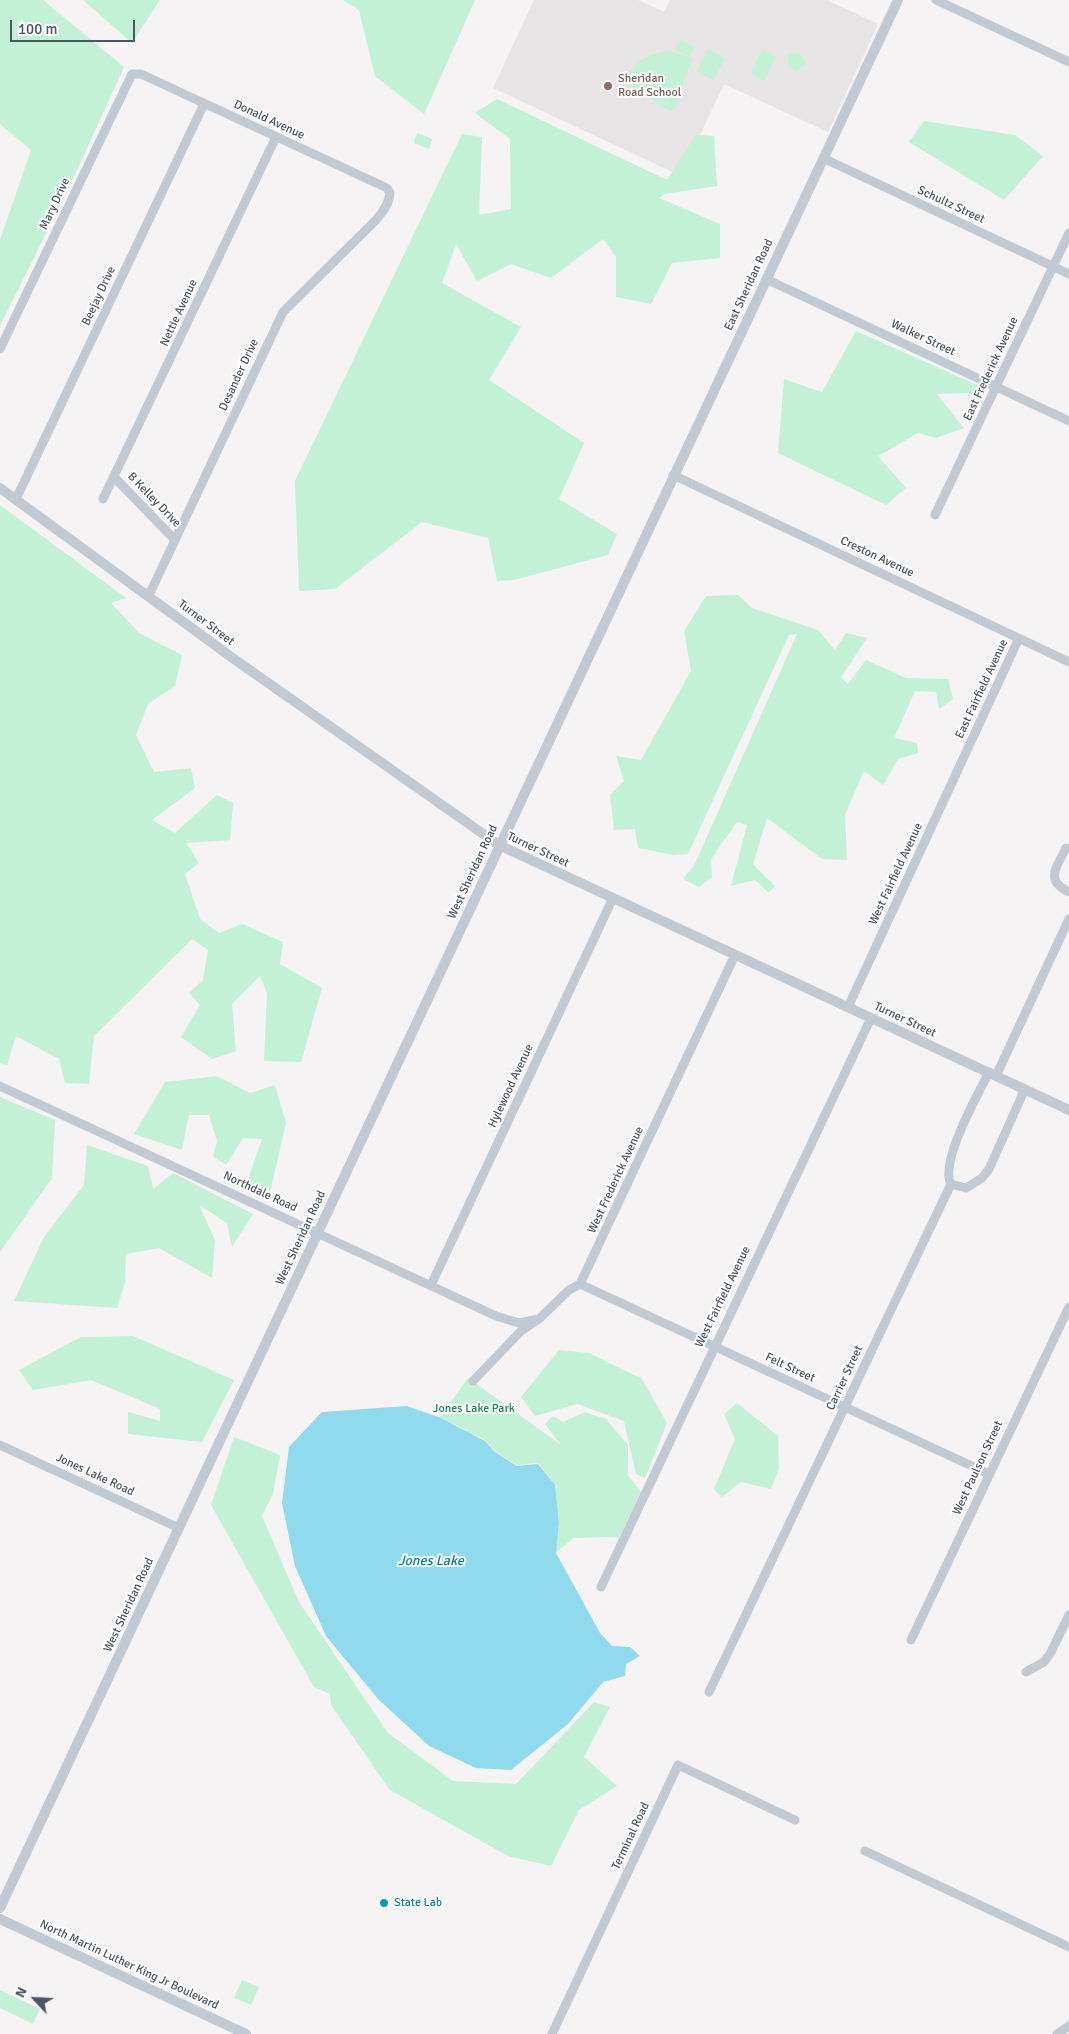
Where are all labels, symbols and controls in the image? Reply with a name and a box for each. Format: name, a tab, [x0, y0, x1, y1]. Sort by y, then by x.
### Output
scale bar	[12, 10, 138, 42]
text: 100 m	[18, 20, 58, 38]
place label: Sheridan Road School	[618, 72, 681, 100]
marker: Sheridan Road School	[602, 80, 614, 92]
street label: Donald Avenue	[231, 97, 307, 143]
street label: Mary Drive	[37, 176, 73, 232]
street label: Schultz Street	[915, 183, 987, 227]
street label: East Sheridan Road	[721, 237, 777, 333]
street label: Beejay Drive	[79, 264, 119, 328]
street label: Nettie Avenue	[157, 277, 201, 349]
street label: East Frederick Avenue	[961, 315, 1021, 423]
street label: Walker Street	[888, 317, 958, 359]
street label: Desander Drive	[216, 337, 262, 413]
street label: B Kelley Drive	[124, 470, 184, 530]
street label: Creston Avenue	[838, 534, 916, 580]
street label: Turner Street	[175, 597, 237, 649]
street label: East Fairfield Avenue	[953, 637, 1011, 741]
street label: West Fairfield Avenue	[866, 821, 926, 927]
street label: West Sheridan Road	[445, 823, 501, 921]
street label: Turner Street	[505, 829, 571, 871]
street label: Turner Street	[872, 999, 938, 1041]
street label: Hylewood Avenue	[485, 1042, 537, 1130]
street label: West Frederick Avenue	[585, 1124, 647, 1236]
street label: Northdale Road	[221, 1169, 299, 1215]
street label: West Sheridan Road	[273, 1189, 329, 1287]
street label: West Fairfield Avenue	[692, 1244, 754, 1350]
street label: Carrier Street	[824, 1343, 866, 1413]
street label: Felt Street	[763, 1350, 817, 1386]
park label: Jones Lake Park	[433, 1402, 515, 1416]
street label: West Paulson Street	[950, 1419, 1006, 1517]
street label: Jones Lake Road	[54, 1451, 136, 1499]
water label: Jones Lake	[398, 1553, 464, 1569]
street label: West Sheridan Road	[101, 1556, 157, 1654]
street label: Terminal Road	[609, 1800, 653, 1872]
place label: State Lab	[394, 1896, 442, 1910]
marker: State Lab	[378, 1897, 390, 1909]
street label: North Martin Luther King Jr Boulevard	[37, 1917, 221, 2013]
north arrow	[10, 1974, 60, 2024]
text: N	[11, 1984, 31, 2000]

